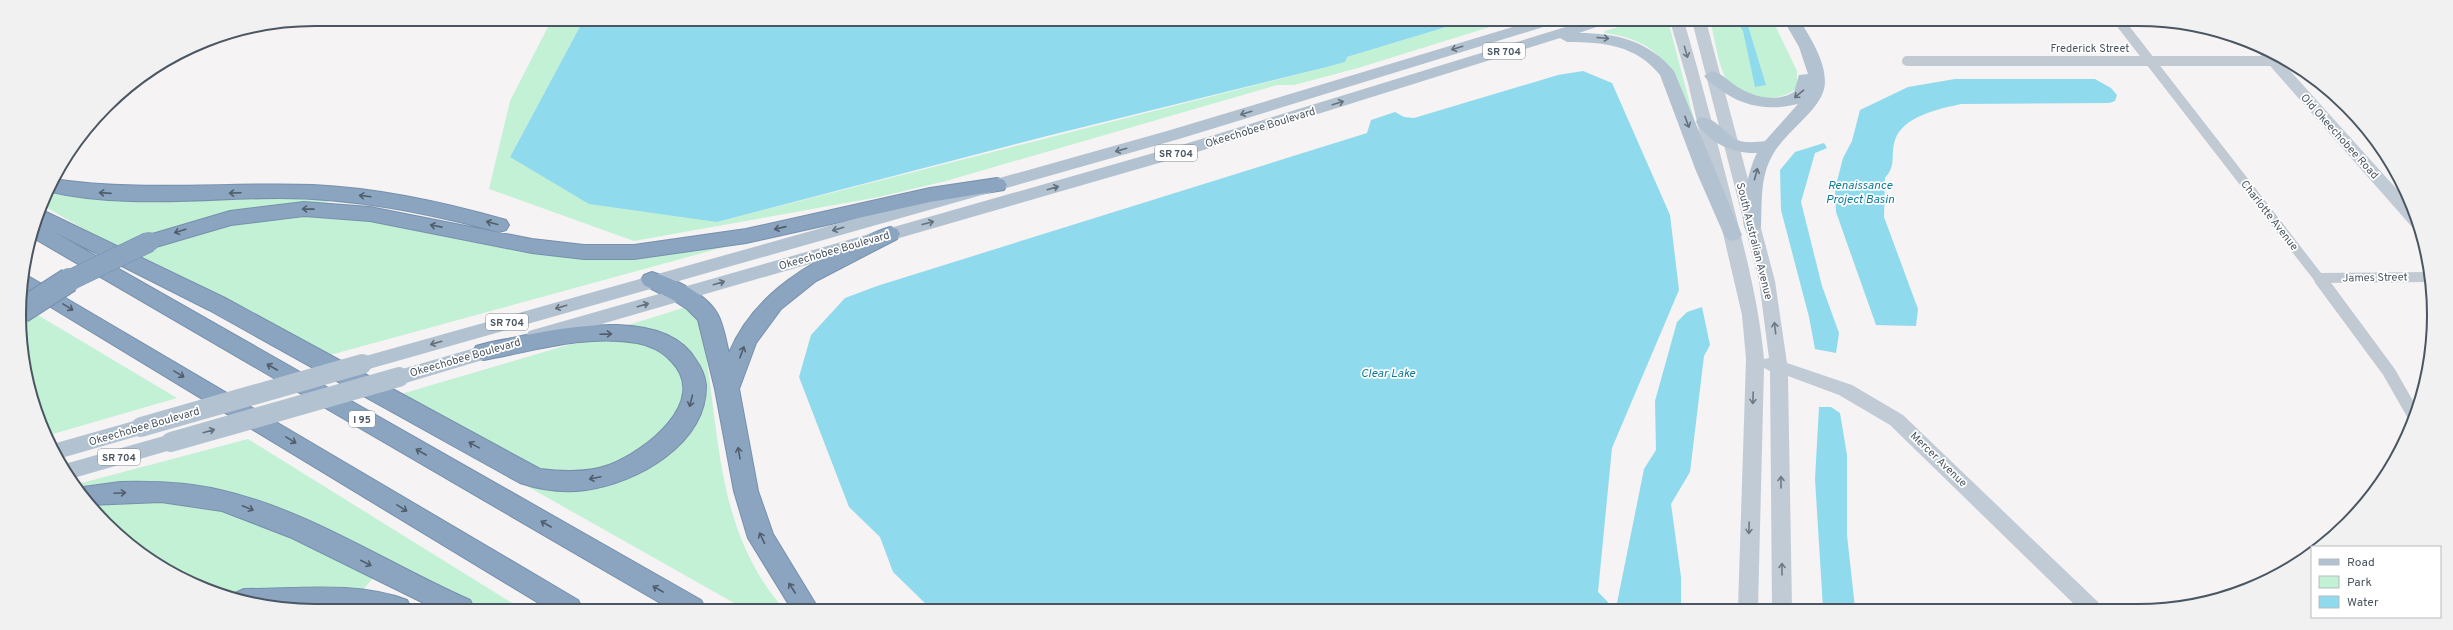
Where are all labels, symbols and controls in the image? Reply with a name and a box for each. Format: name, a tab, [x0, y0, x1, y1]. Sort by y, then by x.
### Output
one-way arrow	[1596, 34, 1609, 42]
street label: Frederick Street	[2051, 42, 2129, 56]
road number: SR 704	[1483, 43, 1525, 59]
one-way arrow	[1451, 45, 1464, 52]
one-way arrow	[1683, 45, 1690, 58]
one-way arrow	[1794, 90, 1804, 99]
street label: Old Okeechobee Road	[2297, 91, 2381, 182]
one-way arrow	[1332, 99, 1345, 106]
street label: Okeechobee Boulevard	[1203, 105, 1317, 151]
one-way arrow	[1239, 110, 1252, 117]
one-way arrow	[1684, 116, 1692, 128]
road number: SR 704	[1155, 145, 1197, 161]
one-way arrow	[1115, 147, 1128, 154]
one-way arrow	[1753, 168, 1761, 181]
water label: Renaissance Project Basin	[1826, 178, 1895, 208]
street label: Charlotte Avenue	[2237, 178, 2301, 254]
street label: South Australian Avenue	[1733, 181, 1775, 301]
one-way arrow	[1046, 184, 1059, 191]
one-way arrow	[99, 189, 112, 197]
one-way arrow	[229, 189, 242, 197]
one-way arrow	[359, 192, 372, 200]
one-way arrow	[302, 205, 315, 213]
one-way arrow	[486, 219, 499, 227]
one-way arrow	[921, 219, 934, 227]
one-way arrow	[430, 222, 443, 230]
one-way arrow	[774, 225, 787, 233]
one-way arrow	[831, 226, 844, 233]
one-way arrow	[175, 228, 187, 236]
street label: Okeechobee Boulevard	[777, 228, 891, 273]
street label: James Street	[2342, 270, 2408, 286]
one-way arrow	[712, 279, 725, 286]
one-way arrow	[636, 301, 649, 308]
one-way arrow	[62, 303, 74, 311]
one-way arrow	[555, 303, 568, 311]
road number: SR 704	[486, 314, 528, 330]
one-way arrow	[1771, 322, 1778, 335]
one-way arrow	[599, 330, 612, 337]
street label: Okeechobee Boulevard	[408, 335, 522, 380]
one-way arrow	[430, 339, 443, 347]
one-way arrow	[738, 347, 746, 359]
one-way arrow	[266, 362, 278, 370]
water label: Clear Lake	[1361, 366, 1416, 382]
one-way arrow	[173, 370, 185, 378]
one-way arrow	[1750, 391, 1757, 404]
one-way arrow	[687, 394, 695, 407]
street label: Okeechobee Boulevard	[87, 404, 201, 449]
road number: I 95	[349, 411, 375, 427]
one-way arrow	[202, 427, 215, 434]
street label: Mercer Avenue	[1907, 429, 1970, 490]
one-way arrow	[285, 437, 297, 445]
one-way arrow	[468, 441, 480, 449]
one-way arrow	[735, 447, 743, 460]
one-way arrow	[415, 448, 427, 456]
road number: SR 704	[98, 449, 140, 465]
one-way arrow	[589, 474, 602, 482]
one-way arrow	[1777, 476, 1785, 489]
one-way arrow	[113, 489, 126, 497]
one-way arrow	[396, 504, 408, 512]
one-way arrow	[241, 505, 253, 513]
one-way arrow	[540, 520, 552, 527]
one-way arrow	[1745, 521, 1753, 534]
one-way arrow	[758, 532, 765, 544]
legend	[2311, 546, 2441, 618]
text: Road	[2347, 555, 2375, 571]
one-way arrow	[360, 560, 372, 567]
one-way arrow	[1778, 563, 1786, 576]
text: Park	[2347, 575, 2372, 591]
one-way arrow	[788, 583, 796, 594]
one-way arrow	[652, 584, 664, 592]
text: Water	[2347, 595, 2379, 611]

